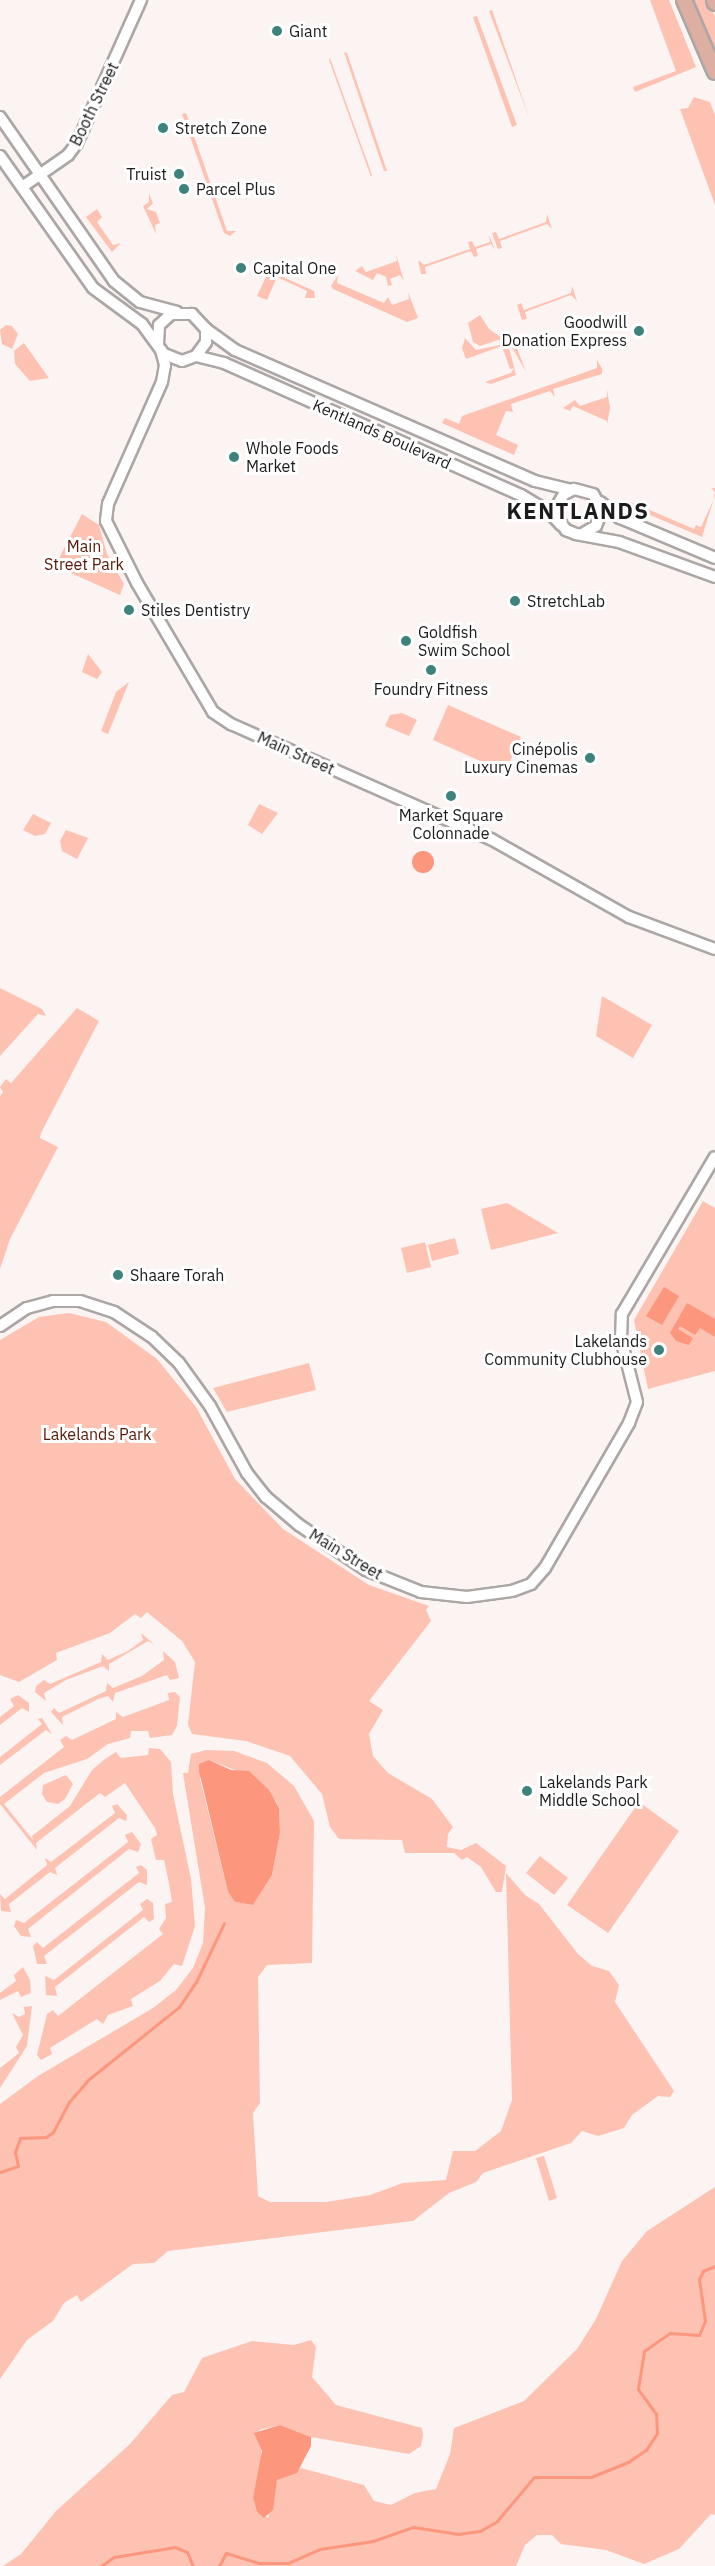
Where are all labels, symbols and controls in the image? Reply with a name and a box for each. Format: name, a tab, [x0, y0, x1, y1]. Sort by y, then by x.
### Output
place label: Giant	[289, 21, 327, 41]
marker: Giant	[270, 24, 284, 38]
street label: Booth Street	[65, 59, 123, 149]
place label: Stretch Zone	[175, 118, 267, 138]
marker: Stretch Zone	[156, 121, 170, 135]
place label: Truist	[126, 164, 167, 184]
marker: Truist	[172, 167, 186, 181]
place label: Parcel Plus	[196, 179, 276, 199]
marker: Parcel Plus	[177, 182, 191, 196]
place label: Capital One	[253, 258, 336, 278]
marker: Capital One	[234, 261, 248, 275]
place label: Goodwill Donation Express	[501, 312, 627, 350]
marker: Goodwill Donation Express	[632, 324, 646, 338]
street label: Kentlands Boulevard	[310, 395, 454, 473]
place label: Whole Foods Market	[246, 438, 339, 476]
marker: Whole Foods Market	[227, 450, 241, 464]
district label: KENTLANDS	[506, 498, 650, 524]
park label: Main Street Park	[44, 536, 124, 574]
place label: StretchLab	[527, 591, 605, 611]
marker: StretchLab	[508, 594, 522, 608]
place label: Stiles Dentistry	[141, 600, 250, 620]
marker: Stiles Dentistry	[122, 603, 136, 617]
place label: Goldfish Swim School	[418, 622, 510, 660]
marker: Goldfish Swim School	[399, 634, 413, 648]
marker: Foundry Fitness	[424, 663, 438, 677]
place label: Foundry Fitness	[374, 679, 488, 699]
street label: Main Street	[255, 727, 337, 779]
place label: Cinépolis Luxury Cinemas	[464, 739, 578, 777]
marker: Cinépolis Luxury Cinemas	[583, 751, 597, 765]
marker: Market Square Colonnade	[444, 789, 458, 803]
place label: Market Square Colonnade	[399, 805, 503, 843]
place label: Shaare Torah	[130, 1265, 224, 1285]
marker: Shaare Torah	[111, 1268, 125, 1282]
place label: Lakelands Community Clubhouse	[484, 1331, 647, 1369]
marker: Lakelands Community Clubhouse	[652, 1343, 666, 1357]
park label: Lakelands Park	[43, 1424, 151, 1444]
street label: Main Street	[306, 1525, 386, 1583]
place label: Lakelands Park Middle School	[539, 1772, 648, 1810]
marker: Lakelands Park Middle School	[520, 1784, 534, 1798]

